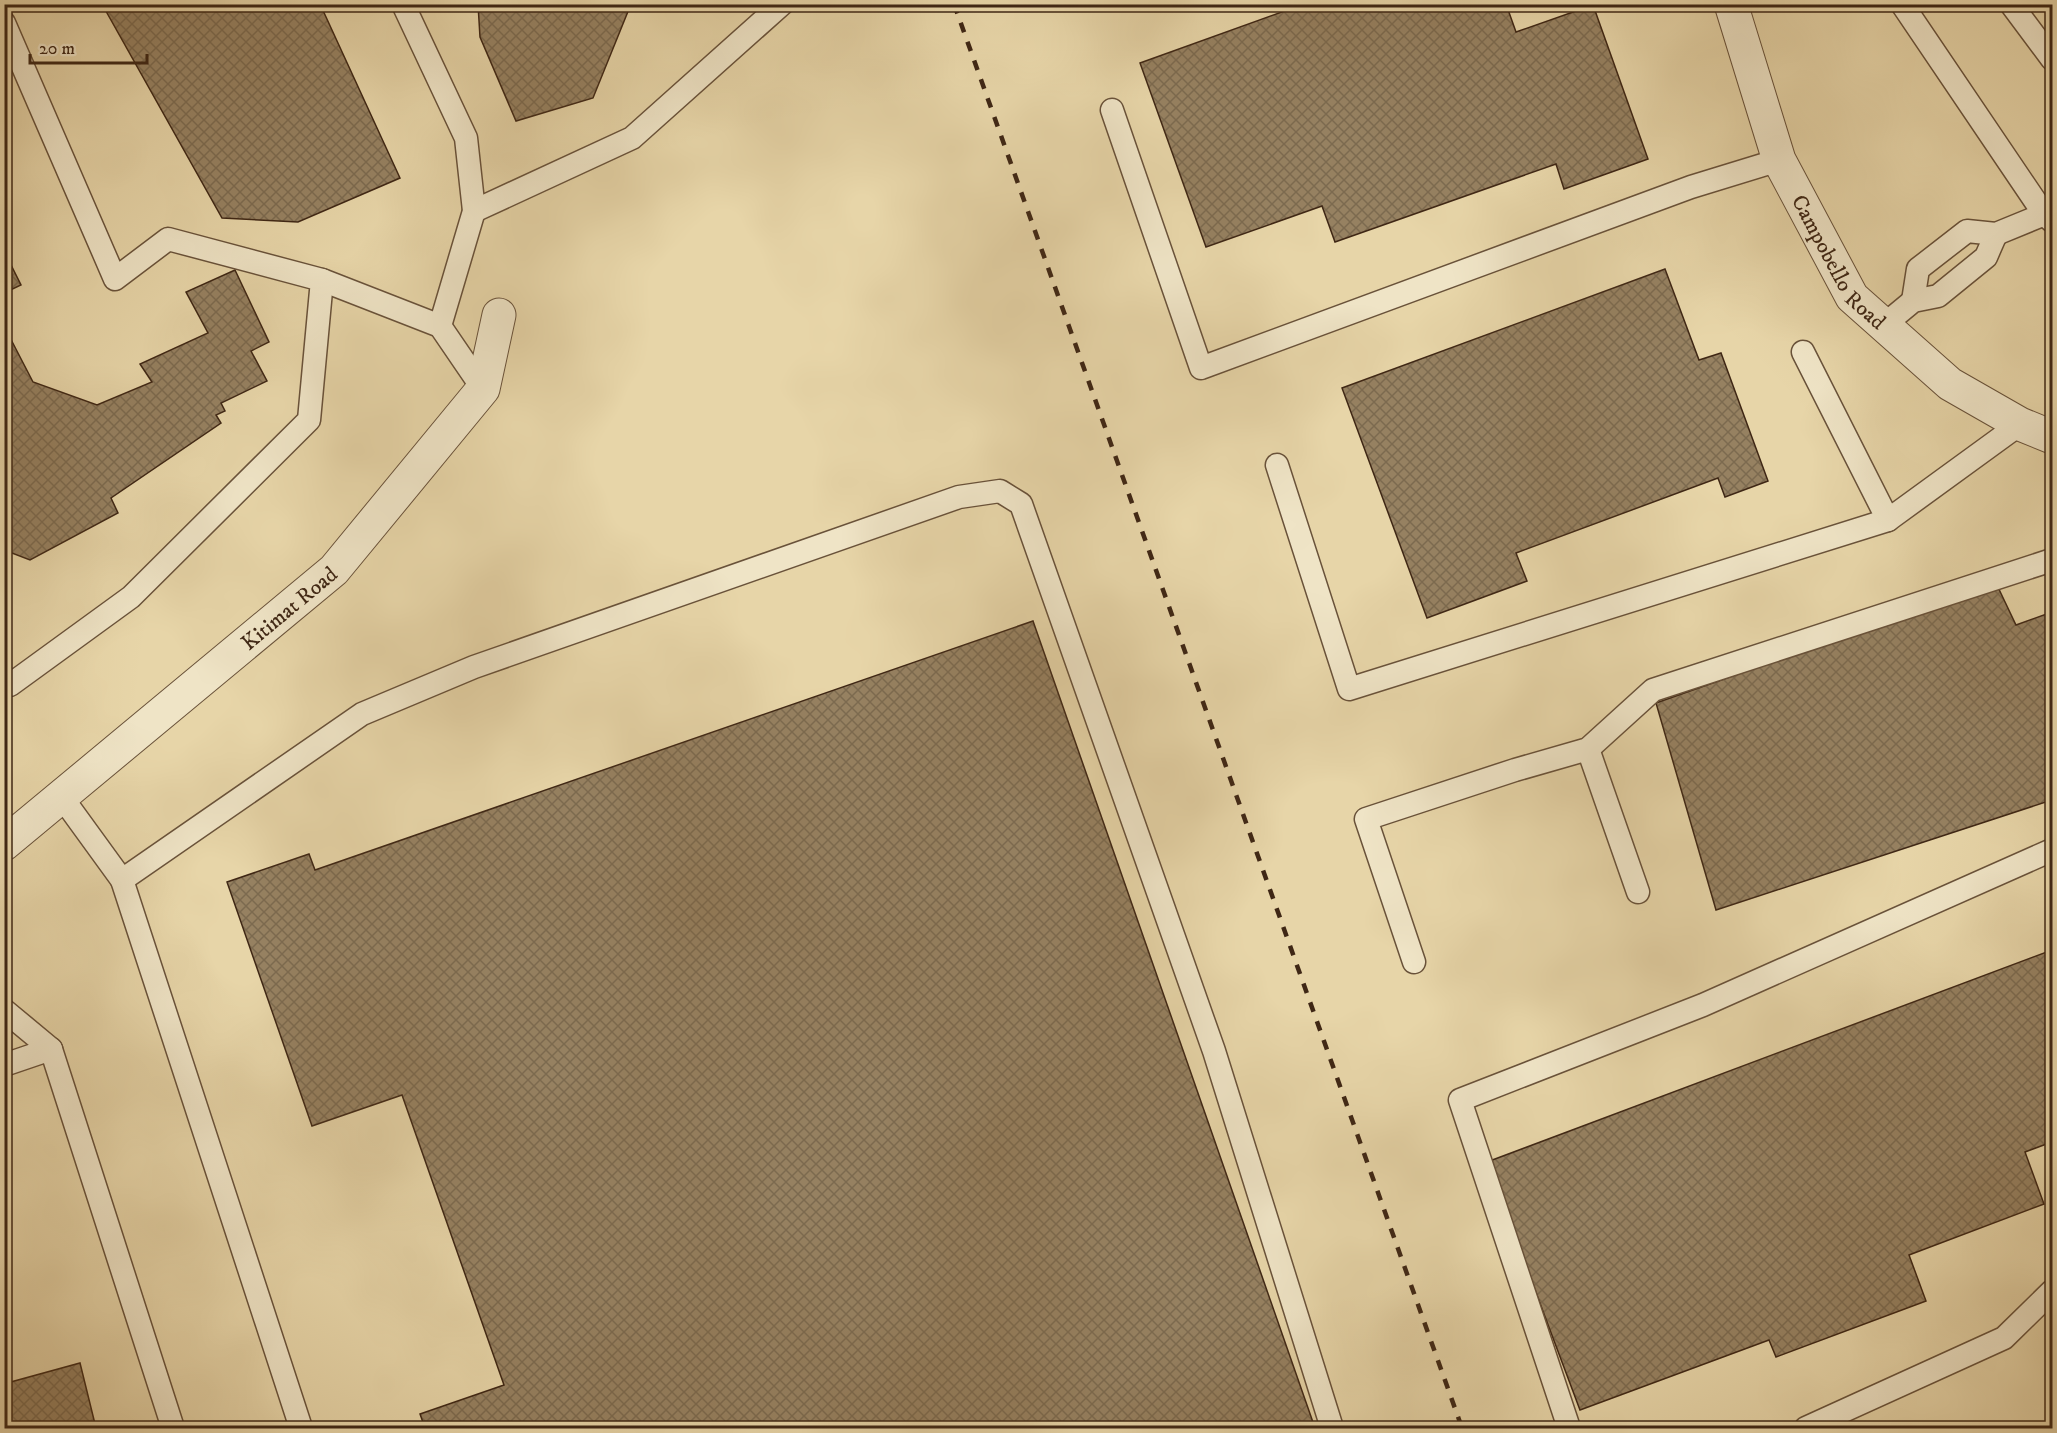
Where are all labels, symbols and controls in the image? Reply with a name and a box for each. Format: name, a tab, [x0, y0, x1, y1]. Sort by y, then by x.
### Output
scale bar	[30, 27, 147, 65]
text: 20 m	[39, 38, 75, 60]
street label: Campobello Road	[1785, 190, 1891, 336]
street label: Kitimat Road	[236, 561, 343, 657]

